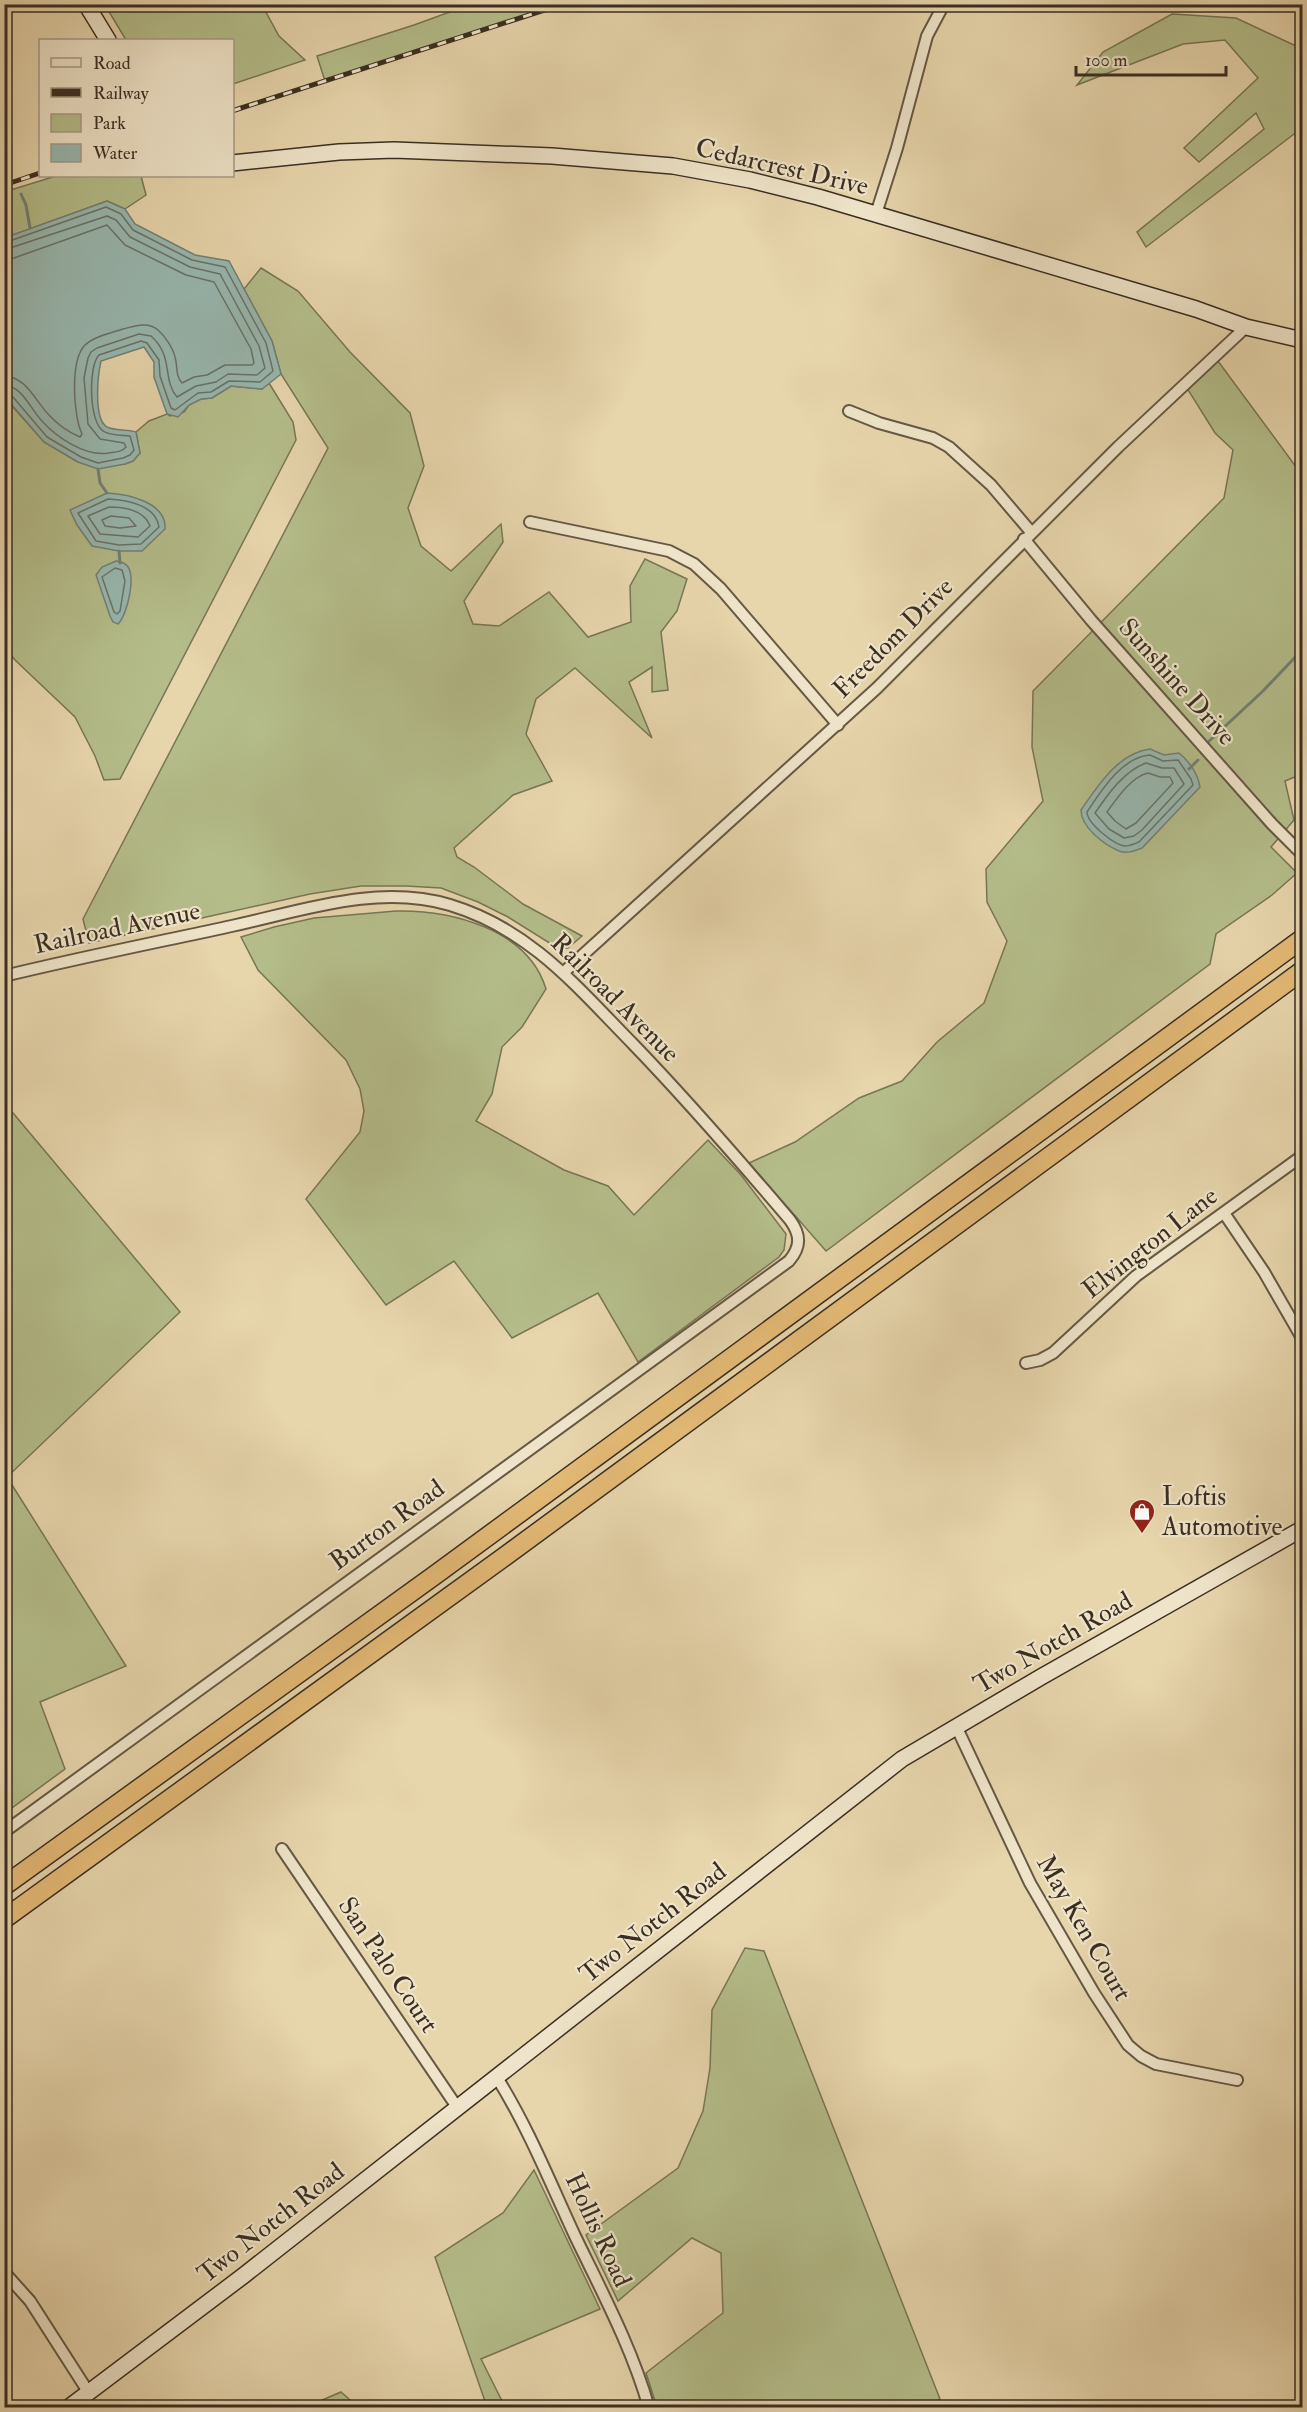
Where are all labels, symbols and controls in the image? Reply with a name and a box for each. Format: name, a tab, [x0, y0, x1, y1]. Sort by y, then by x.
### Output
legend	[39, 39, 234, 177]
scale bar	[1076, 39, 1226, 77]
text: 100 m	[1085, 49, 1128, 72]
text: Road	[93, 52, 131, 75]
text: Railway	[93, 82, 150, 105]
text: Park	[93, 112, 126, 135]
street label: Cedarcrest Drive	[693, 132, 872, 202]
text: Water	[92, 142, 137, 165]
street label: Freedom Drive	[826, 571, 960, 705]
street label: Sunshine Drive	[1112, 612, 1242, 752]
street label: Railroad Avenue	[31, 895, 203, 961]
street label: Railroad Avenue	[544, 927, 686, 1069]
street label: Elvington Lane	[1076, 1180, 1224, 1306]
street label: Burton Road	[323, 1472, 451, 1577]
place label: Loftis Automotive	[1161, 1481, 1282, 1543]
shop icon: Loftis Automotive	[1127, 1497, 1157, 1535]
street label: Two Notch Road	[968, 1585, 1138, 1701]
street label: May Ken Court	[1029, 1849, 1139, 2007]
street label: Two Notch Road	[573, 1856, 733, 1990]
street label: San Palo Court	[331, 1891, 445, 2039]
street label: Two Notch Road	[191, 2156, 351, 2290]
street label: Hollis Road	[558, 2168, 638, 2292]

